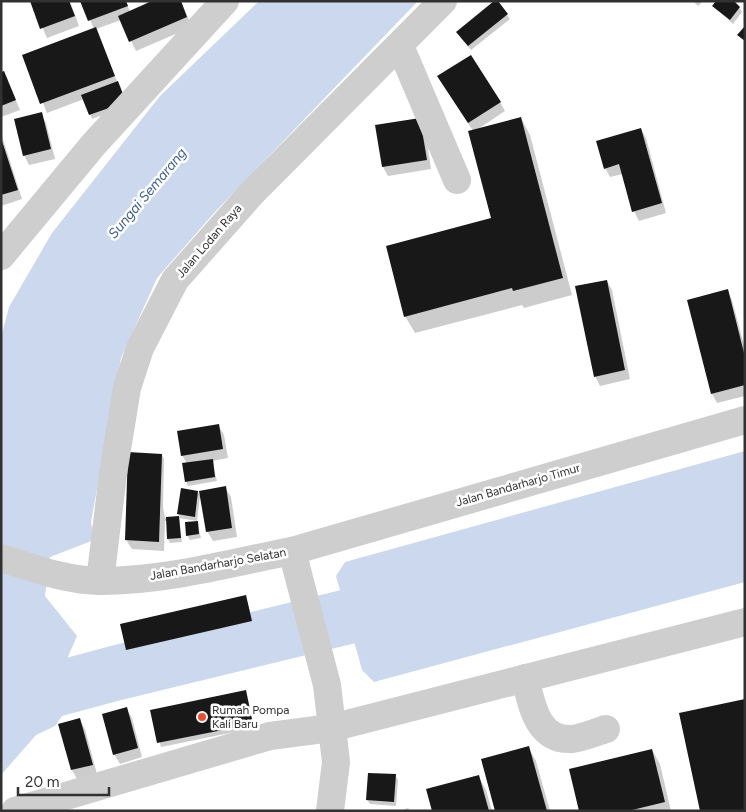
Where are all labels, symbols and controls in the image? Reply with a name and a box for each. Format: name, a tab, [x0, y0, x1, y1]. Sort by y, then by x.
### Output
water label: Sungai Semarang	[105, 145, 190, 242]
street label: Jalan Lodan Raya	[173, 201, 245, 281]
street label: Jalan Bandarharjo Timur	[454, 461, 582, 509]
street label: Jalan Bandarharjo Selatan	[149, 545, 288, 583]
place label: Rumah Pompa Kali Baru	[212, 703, 289, 731]
marker: Rumah Pompa Kali Baru	[196, 711, 208, 723]
scale bar	[18, 764, 109, 796]
text: 20 m	[25, 773, 59, 791]

